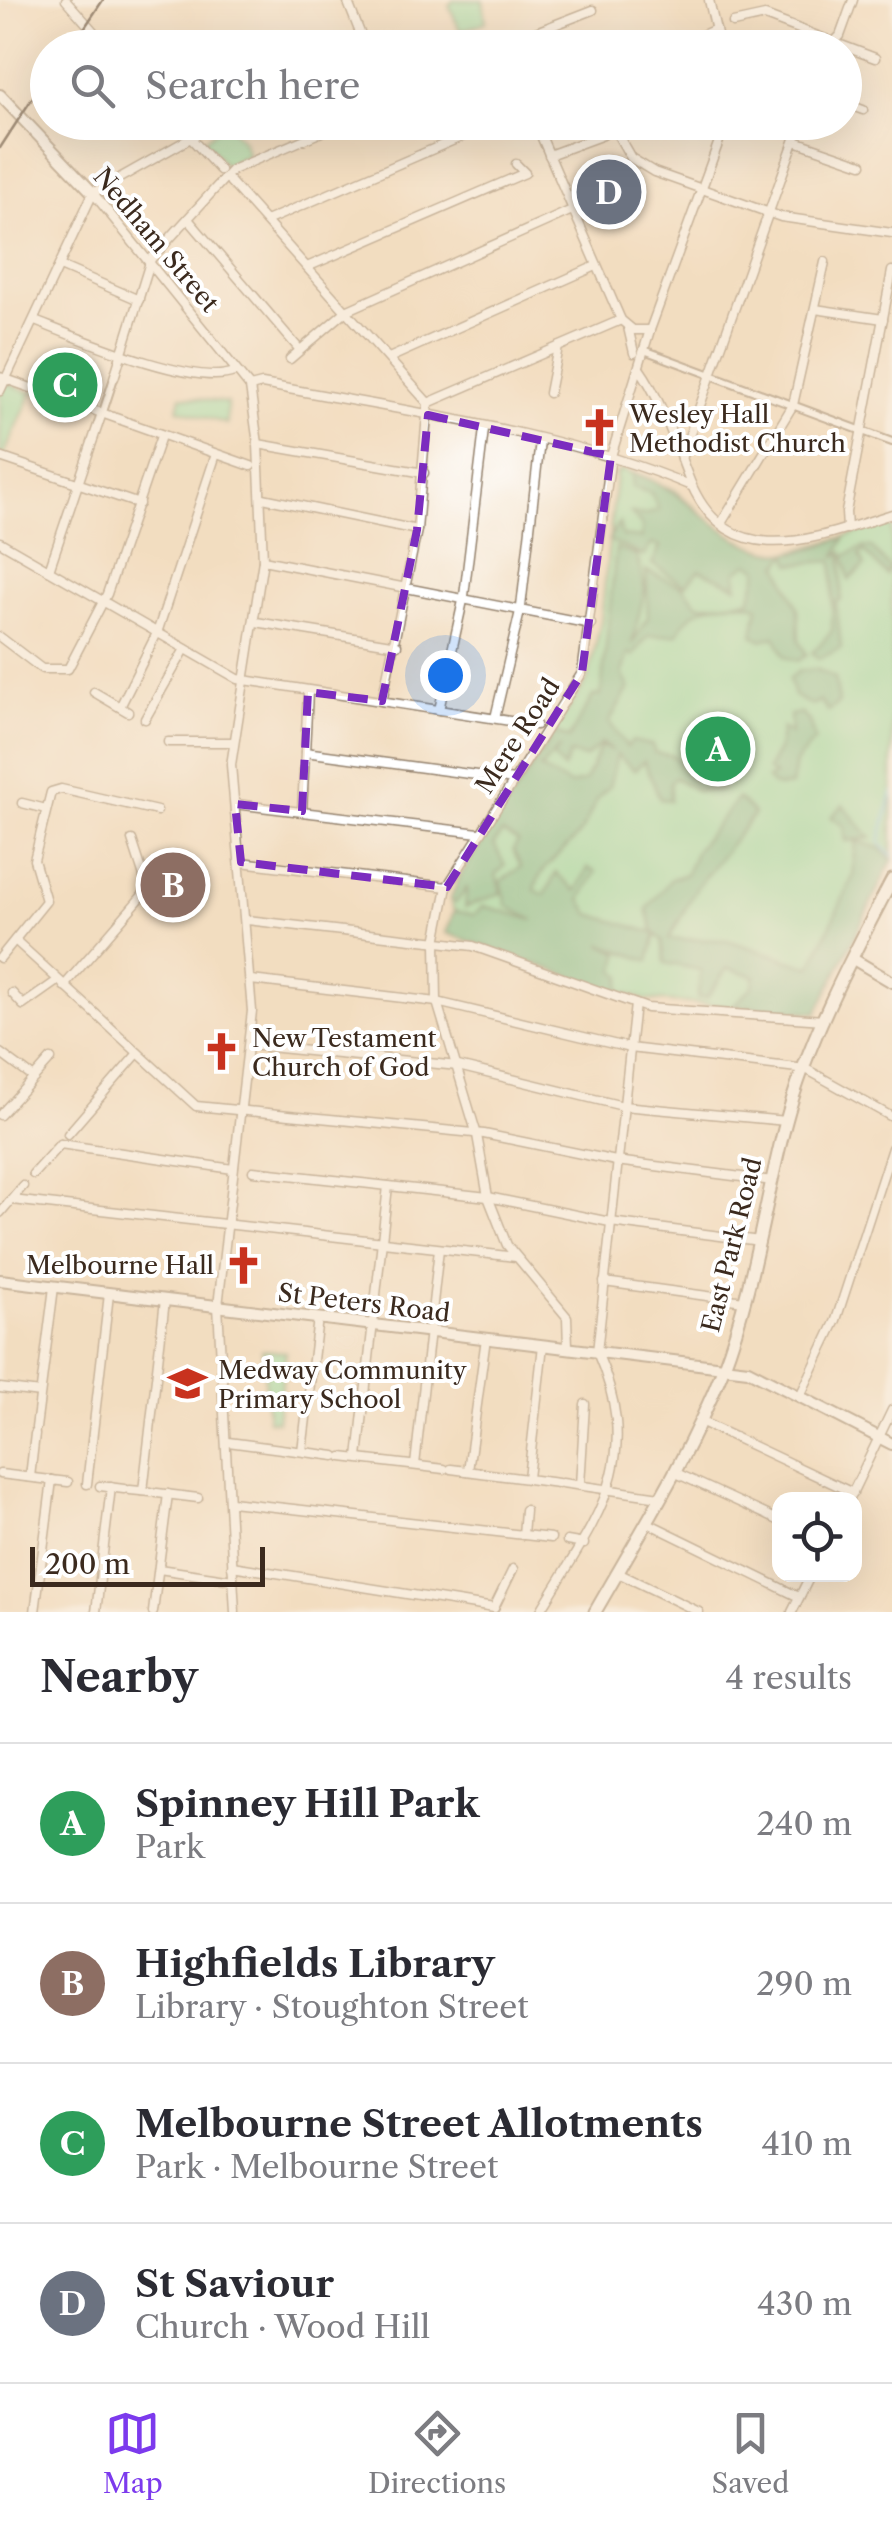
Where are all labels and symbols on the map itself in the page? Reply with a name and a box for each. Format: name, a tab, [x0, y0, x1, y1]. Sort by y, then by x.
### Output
pin: D	[576, 154, 642, 230]
street label: Nedham Street	[87, 162, 225, 319]
pin: C	[32, 348, 98, 422]
place label: Wesley Hall Methodist Church	[628, 399, 846, 459]
church icon: Wesley Hall Methodist Church	[578, 407, 620, 449]
your location	[420, 650, 471, 701]
street label: Mere Road	[469, 672, 567, 800]
pin: A	[686, 712, 750, 786]
pin: B	[140, 848, 206, 922]
place label: New Testament Church of God	[252, 1023, 437, 1083]
church icon: New Testament Church of God	[201, 1031, 243, 1073]
street label: East Park Road	[695, 1154, 769, 1336]
church icon: Melbourne Hall	[223, 1244, 265, 1286]
place label: Melbourne Hall	[26, 1250, 214, 1281]
street label: St Peters Road	[276, 1277, 452, 1329]
place label: Medway Community Primary School	[218, 1355, 468, 1415]
school or university icon: Medway Community Primary School	[167, 1363, 209, 1405]
scale bar	[30, 1542, 265, 1586]

